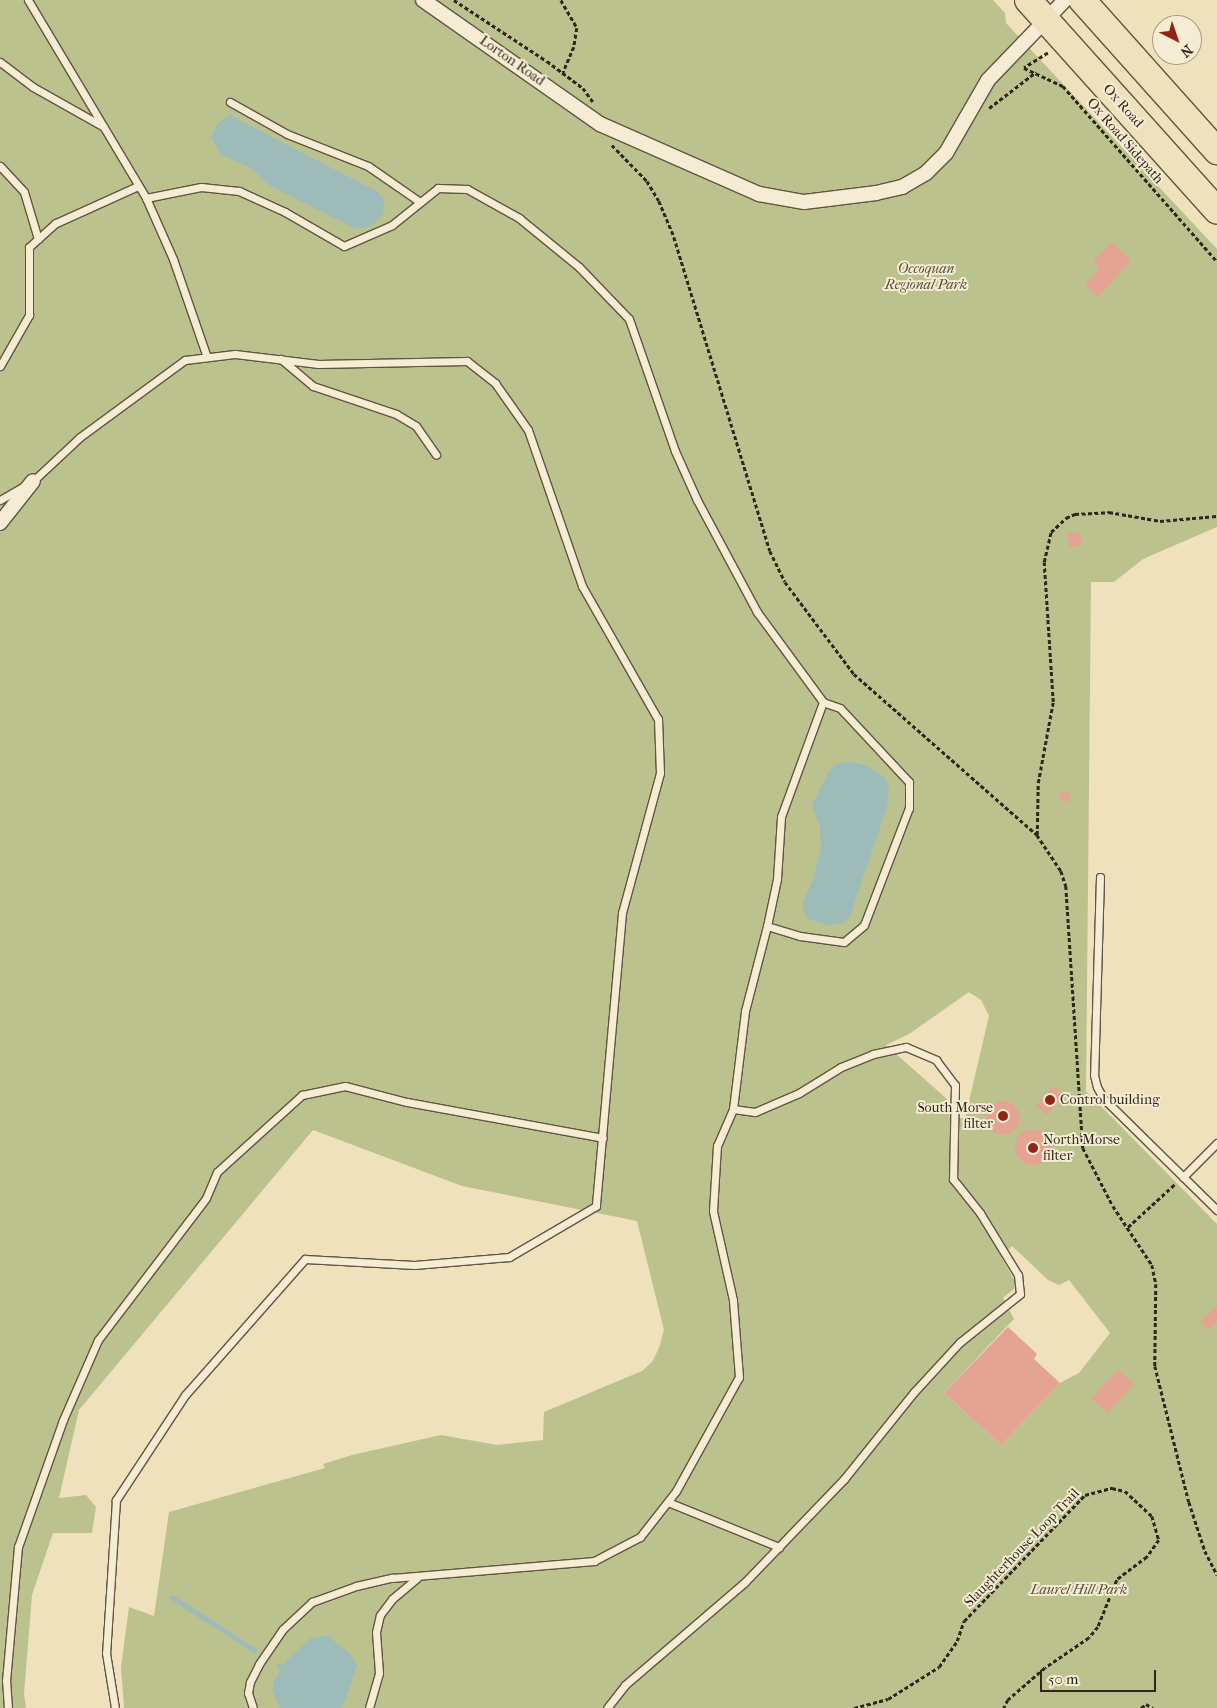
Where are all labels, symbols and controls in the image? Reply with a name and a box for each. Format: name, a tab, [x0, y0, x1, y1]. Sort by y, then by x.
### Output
north arrow	[1152, 15, 1202, 65]
street label: Lorton Road	[476, 32, 548, 90]
text: N	[1177, 41, 1196, 61]
street label: Ox Road	[1099, 81, 1147, 131]
street label: Ox Road Sidepath	[1083, 95, 1167, 187]
park label: Occoquan Regional Park	[885, 261, 967, 294]
place label: Control building	[1060, 1092, 1160, 1108]
marker: Control building	[1044, 1094, 1056, 1106]
place label: South Morse filter	[917, 1100, 993, 1132]
marker: South Morse filter	[997, 1110, 1009, 1122]
place label: North Morse filter	[1043, 1132, 1120, 1164]
marker: North Morse filter	[1027, 1142, 1039, 1154]
street label: Slaughterhouse Loop Trail	[961, 1485, 1083, 1611]
park label: Laurel Hill Park	[1031, 1582, 1127, 1598]
scale bar	[1042, 1660, 1158, 1692]
text: 50 m	[1048, 1670, 1078, 1688]

